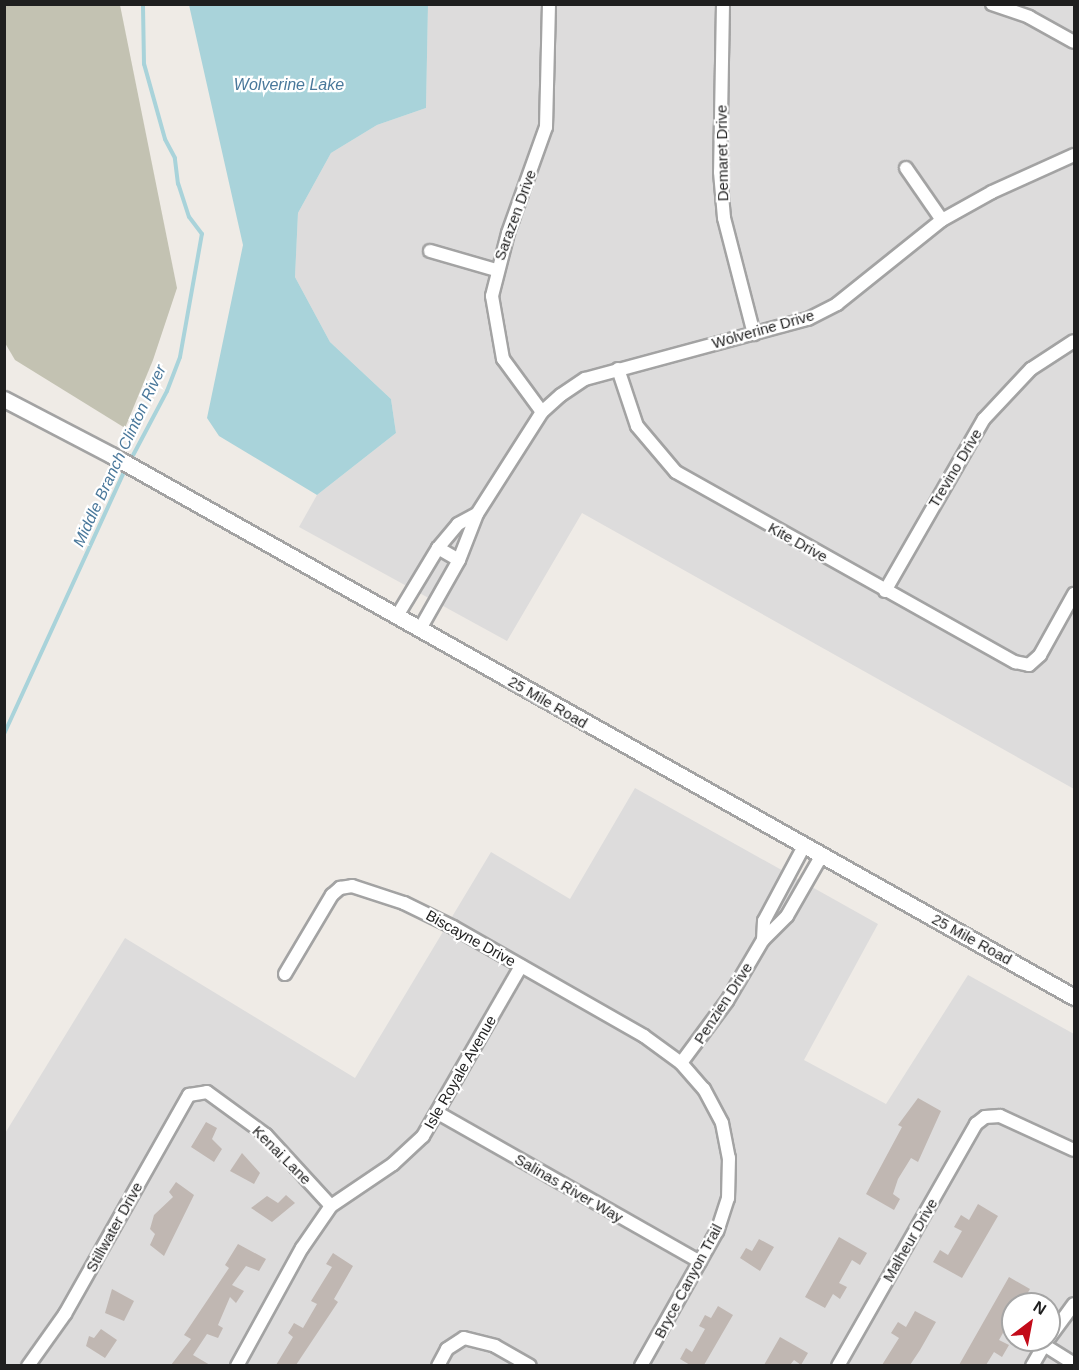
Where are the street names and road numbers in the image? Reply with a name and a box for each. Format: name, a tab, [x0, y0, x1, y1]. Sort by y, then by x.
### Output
street label: Demaret Drive	[712, 105, 732, 201]
street label: Sarazen Drive	[490, 167, 540, 263]
street label: Wolverine Drive	[710, 306, 816, 352]
street label: Trevino Drive	[924, 425, 986, 511]
street label: Kite Drive	[765, 518, 831, 566]
street label: 25 Mile Road	[505, 672, 591, 732]
street label: Biscayne Drive	[423, 906, 519, 970]
street label: 25 Mile Road	[929, 910, 1015, 968]
street label: Penzien Drive	[690, 959, 756, 1047]
street label: Isle Royale Avenue	[420, 1012, 500, 1132]
street label: Kenai Lane	[249, 1122, 315, 1188]
street label: Salinas River Way	[512, 1150, 626, 1226]
street label: Stillwater Drive	[82, 1179, 146, 1275]
street label: Malheur Drive	[879, 1195, 941, 1285]
street label: Bryce Canyon Trail	[650, 1221, 726, 1341]

